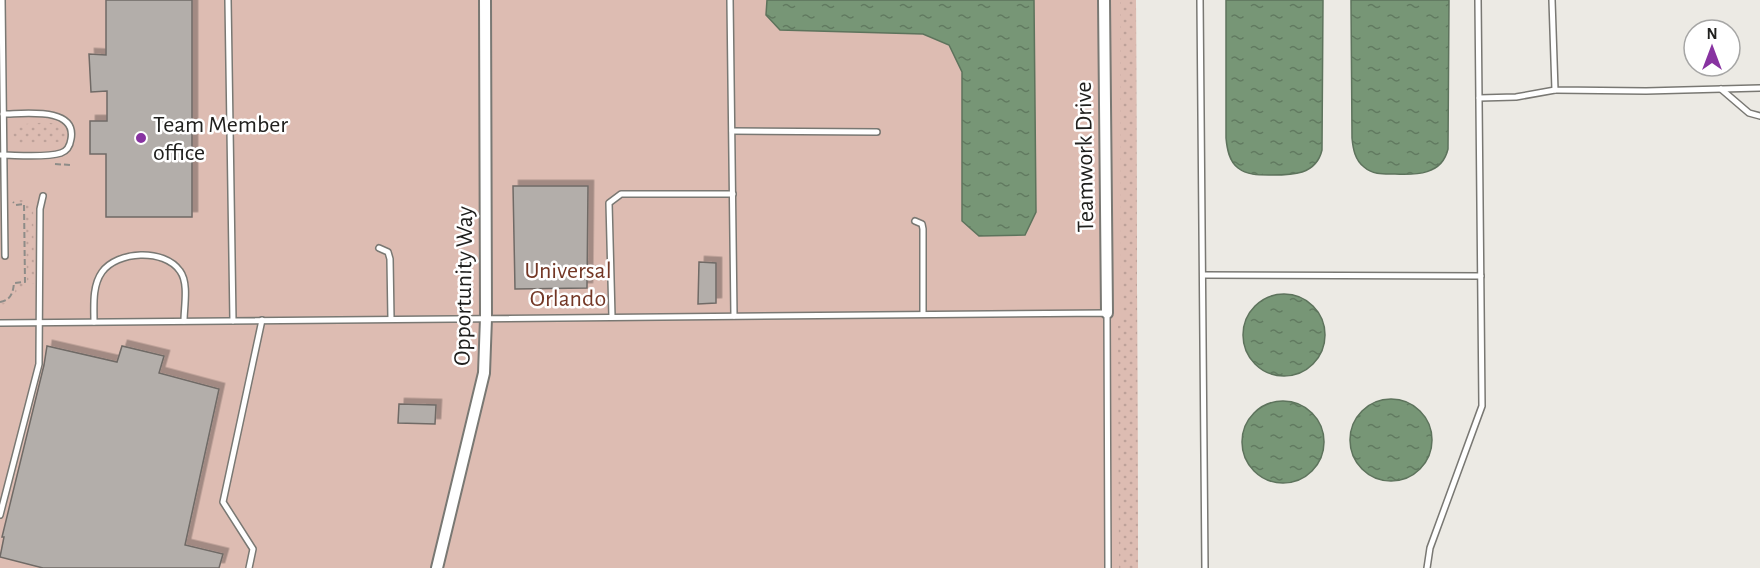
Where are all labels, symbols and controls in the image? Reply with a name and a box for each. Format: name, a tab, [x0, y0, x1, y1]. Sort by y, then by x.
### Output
north arrow	[1682, 18, 1742, 78]
text: N	[1706, 26, 1718, 42]
street label: Teamwork Drive	[1072, 81, 1098, 233]
place label: Team Member office	[153, 113, 288, 165]
marker: Team Member office	[134, 131, 148, 145]
street label: Opportunity Way	[451, 206, 477, 366]
park label: Universal Orlando	[524, 259, 612, 311]

